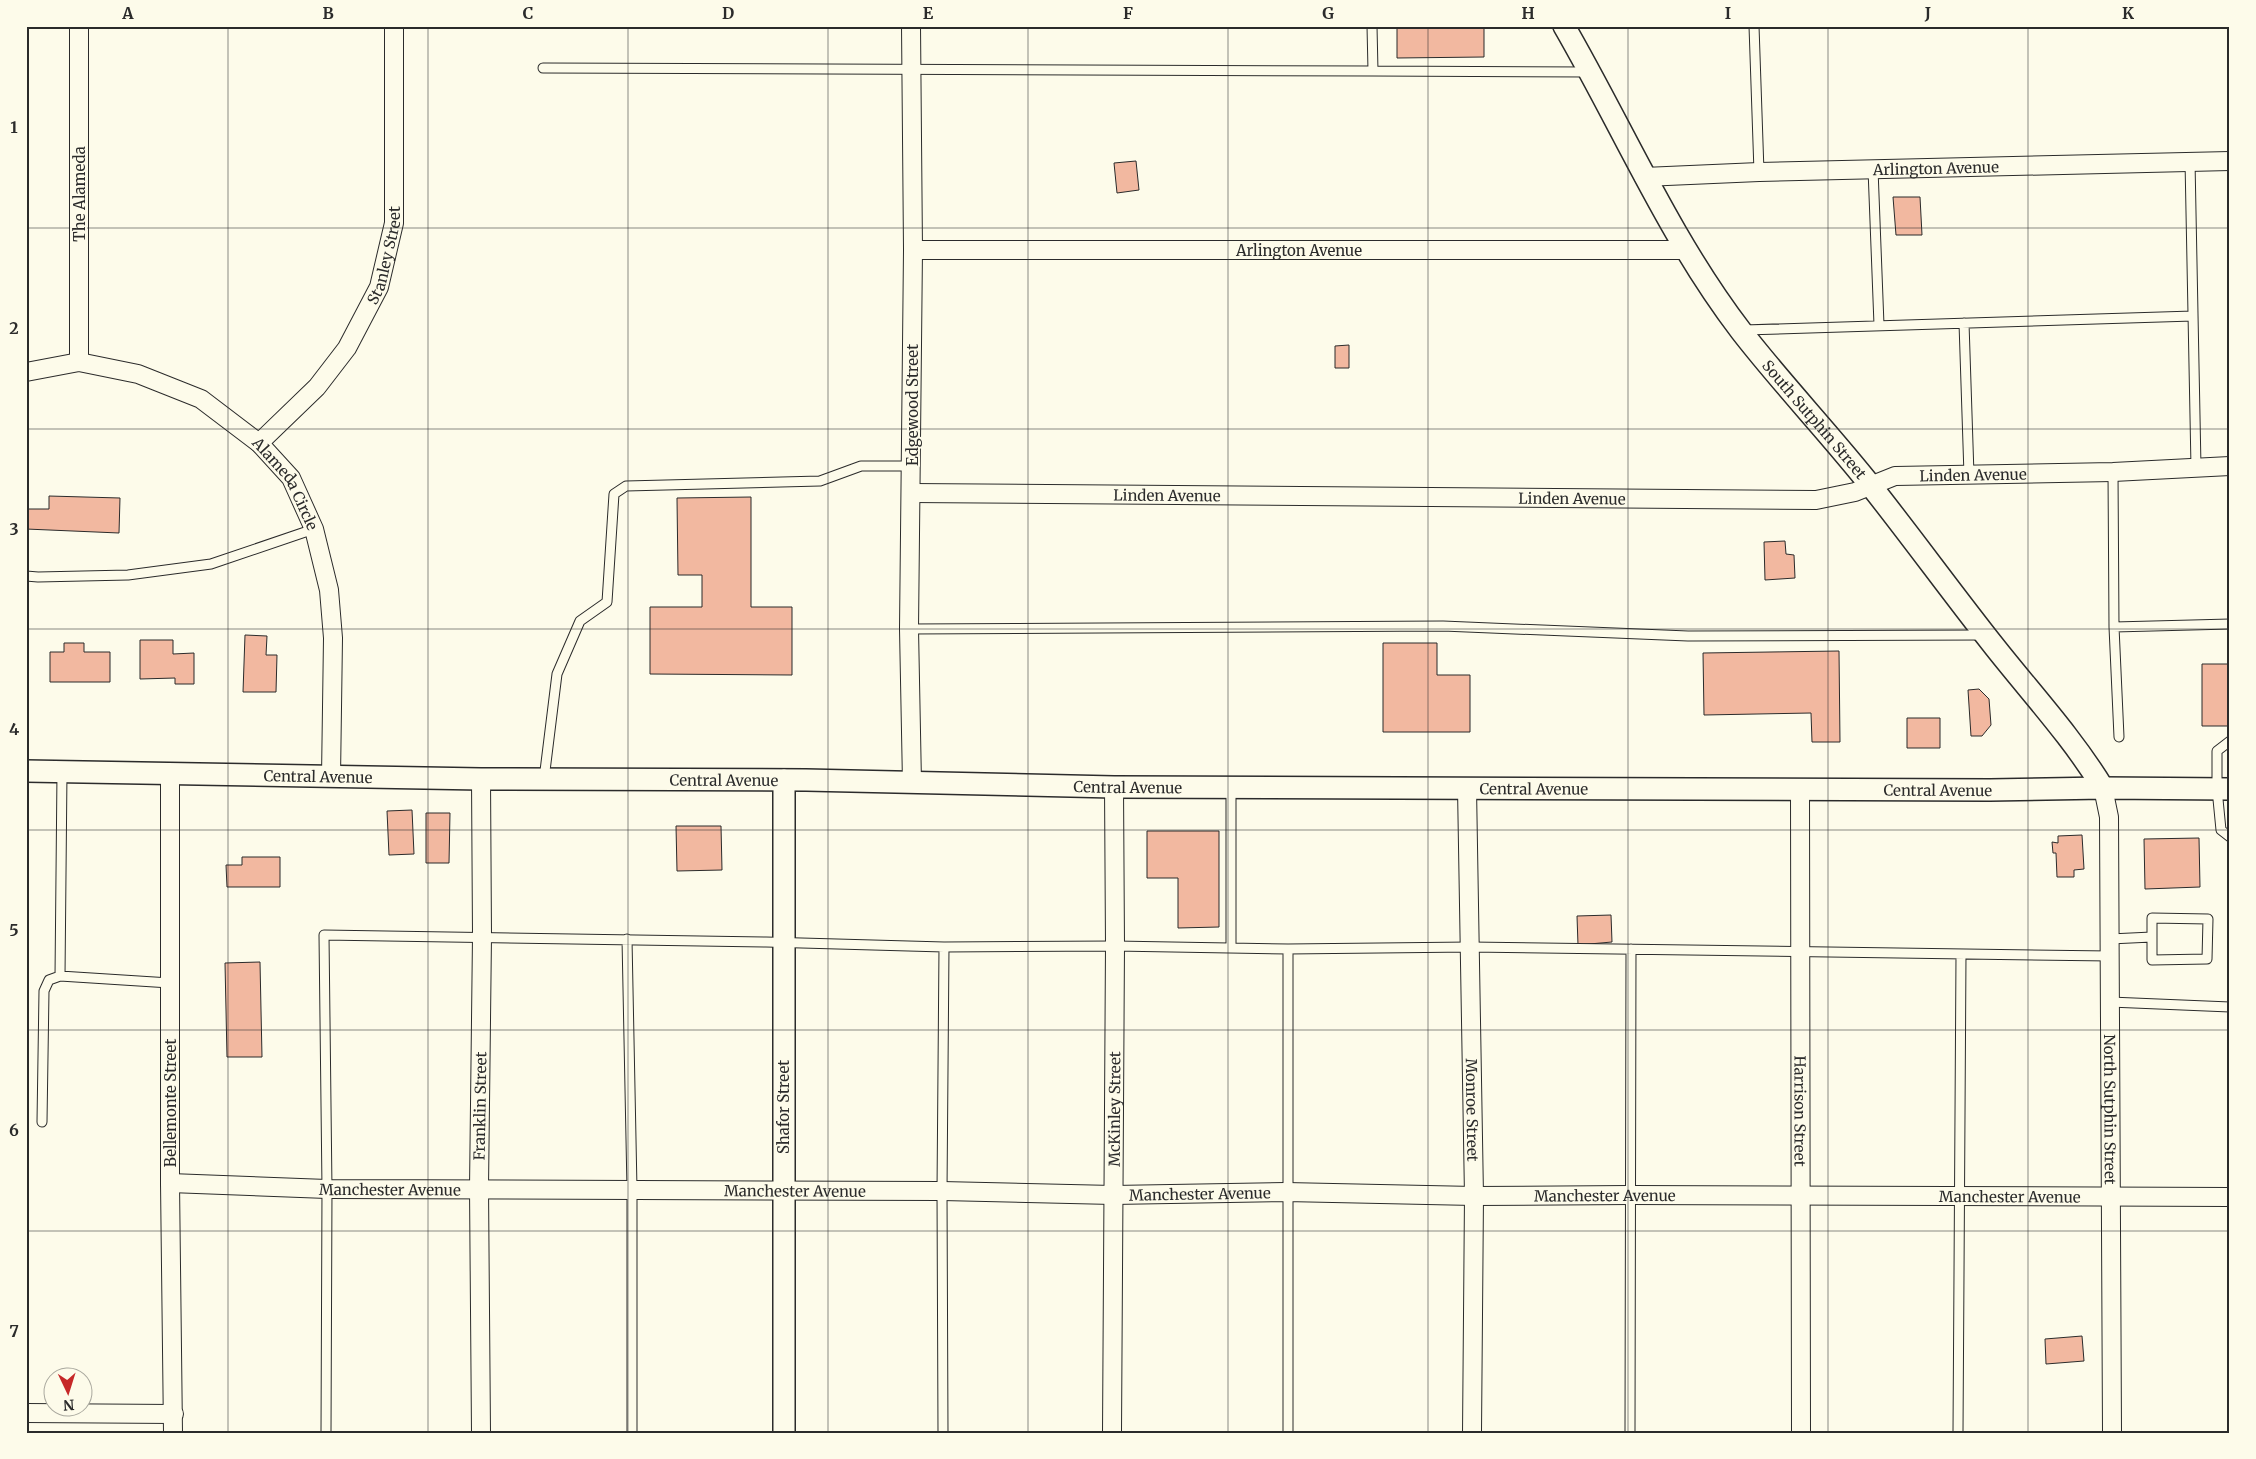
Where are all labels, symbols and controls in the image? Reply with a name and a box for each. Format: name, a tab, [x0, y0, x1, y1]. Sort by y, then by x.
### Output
text: A	[121, 3, 134, 23]
text: B	[322, 3, 334, 23]
text: C	[523, 3, 533, 23]
text: D	[722, 3, 734, 23]
text: E	[923, 3, 934, 23]
text: F	[1123, 3, 1133, 23]
text: G	[1322, 3, 1334, 23]
text: H	[1521, 3, 1535, 23]
text: I	[1725, 3, 1731, 23]
text: J	[1924, 3, 1931, 23]
text: K	[2122, 3, 2134, 23]
text: 1	[10, 117, 18, 137]
street label: The Alameda	[70, 146, 89, 242]
street label: Arlington Avenue	[1872, 157, 1999, 179]
street label: Stanley Street	[362, 206, 404, 307]
street label: Arlington Avenue	[1235, 241, 1362, 260]
text: 2	[9, 318, 19, 338]
street label: Edgewood Street	[903, 344, 922, 466]
street label: South Sutphin Street	[1759, 356, 1871, 483]
street label: Alameda Circle	[248, 432, 323, 533]
street label: Linden Avenue	[1919, 464, 2027, 485]
street label: Linden Avenue	[1113, 485, 1221, 505]
street label: Linden Avenue	[1518, 488, 1626, 508]
text: 3	[9, 519, 19, 539]
text: 4	[9, 719, 19, 739]
street label: Central Avenue	[263, 766, 373, 787]
street label: Central Avenue	[670, 770, 779, 789]
street label: Central Avenue	[1073, 777, 1182, 797]
street label: Central Avenue	[1479, 779, 1588, 798]
street label: Central Avenue	[1883, 780, 1992, 800]
text: 5	[9, 920, 19, 940]
street label: North Sutphin Street	[2101, 1034, 2120, 1185]
street label: Bellemonte Street	[161, 1039, 180, 1167]
street label: Franklin Street	[470, 1051, 490, 1161]
street label: McKinley Street	[1104, 1051, 1124, 1167]
street label: Harrison Street	[1791, 1055, 1810, 1167]
street label: Monroe Street	[1462, 1058, 1483, 1162]
street label: Shafor Street	[774, 1060, 793, 1154]
text: 6	[9, 1120, 19, 1140]
street label: Manchester Avenue	[319, 1179, 461, 1199]
street label: Manchester Avenue	[724, 1181, 866, 1200]
street label: Manchester Avenue	[1129, 1183, 1271, 1204]
street label: Manchester Avenue	[1534, 1185, 1676, 1205]
street label: Manchester Avenue	[1939, 1187, 2081, 1206]
text: 7	[9, 1321, 19, 1341]
north arrow	[42, 1366, 92, 1416]
text: N	[63, 1396, 75, 1414]

